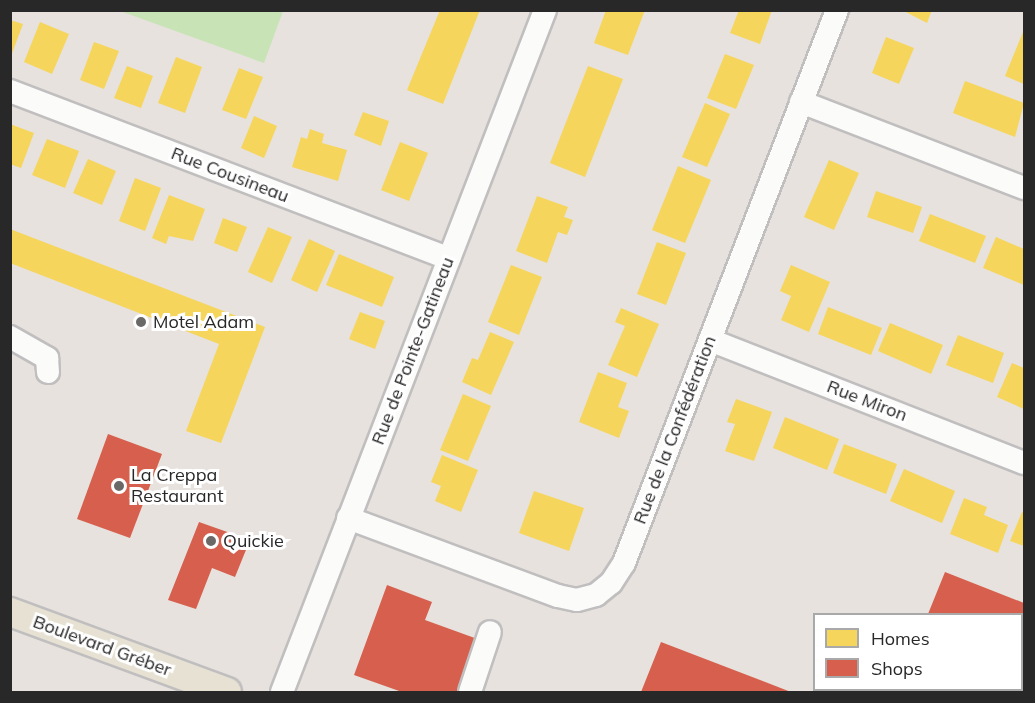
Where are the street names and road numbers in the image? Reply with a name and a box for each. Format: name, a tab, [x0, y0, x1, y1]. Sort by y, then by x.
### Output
street label: Rue Cousineau	[168, 143, 292, 207]
street label: Rue de Pointe-Gatineau	[367, 254, 459, 448]
street label: Rue de la Confédération	[629, 333, 721, 527]
street label: Rue Miron	[824, 376, 910, 426]
street label: Boulevard Gréber	[30, 611, 174, 681]

